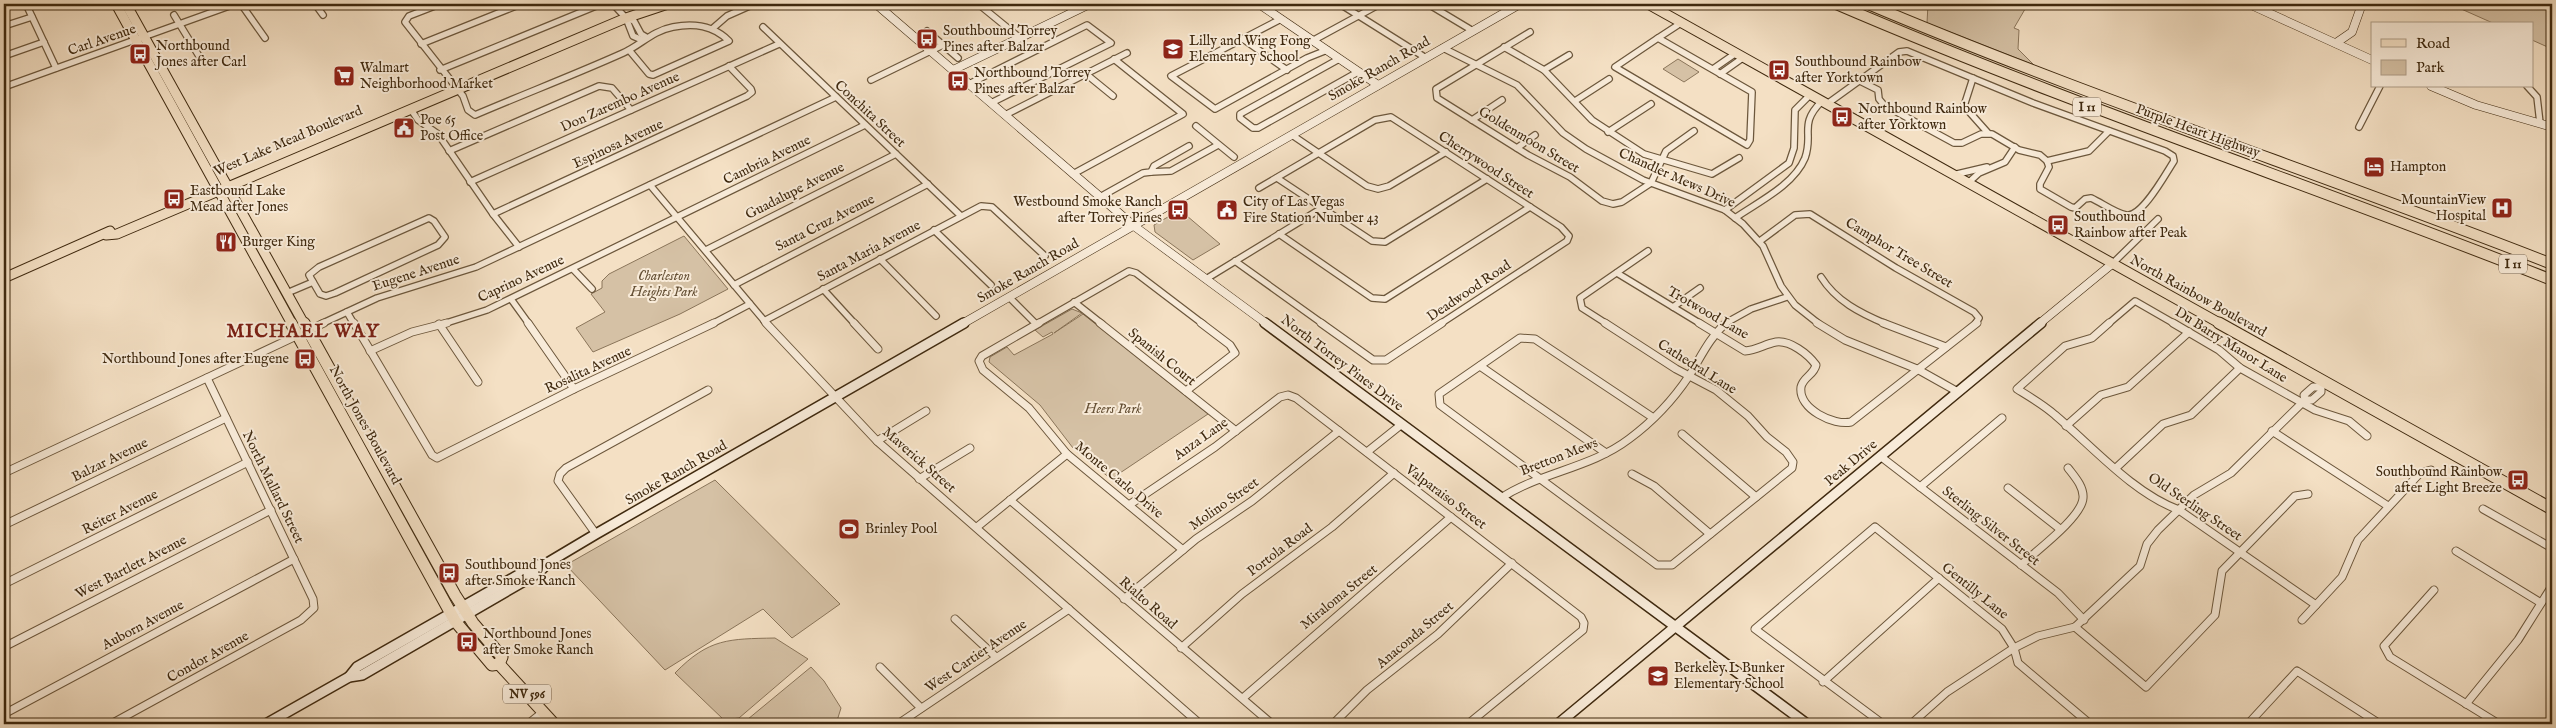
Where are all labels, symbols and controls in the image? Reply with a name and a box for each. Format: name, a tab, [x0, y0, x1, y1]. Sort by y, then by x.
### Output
street label: Carl Avenue	[66, 20, 139, 60]
place label: Southbound Torrey Pines after Balzar	[943, 22, 1058, 56]
legend	[2371, 22, 2534, 88]
bus stop icon: Southbound Torrey Pines after Balzar	[915, 27, 939, 51]
place label: Lilly and Wing Fong Elementary School	[1189, 32, 1311, 66]
street label: Smoke Ranch Road	[1325, 32, 1434, 105]
text: Road	[2416, 34, 2451, 53]
place label: Northbound Jones after Carl	[154, 37, 246, 71]
school or university icon: Lilly and Wing Fong Elementary School	[1161, 37, 1185, 61]
bus stop icon: Northbound Jones after Carl	[128, 42, 152, 66]
place label: Southbound Rainbow after Yorktown	[1795, 53, 1922, 87]
bus stop icon: Southbound Rainbow after Yorktown	[1767, 58, 1791, 82]
text: Park	[2416, 58, 2446, 77]
place label: Walmart Neighborhood Market	[360, 59, 493, 93]
supermarket icon: Walmart Neighborhood Market	[332, 64, 356, 88]
place label: Northbound Torrey Pines after Balzar	[974, 64, 1091, 98]
street label: Don Zarembo Avenue	[558, 67, 683, 136]
bus stop icon: Northbound Torrey Pines after Balzar	[946, 69, 970, 93]
street label: Conchita Street	[831, 76, 909, 152]
road number: I 11	[2073, 98, 2101, 116]
place label: Northbound Rainbow after Yorktown	[1858, 100, 1988, 134]
street label: Purple Heart Highway	[2133, 100, 2263, 162]
street label: West Lake Mead Boulevard	[211, 101, 366, 181]
street label: Goldenmoon Street	[1475, 103, 1583, 177]
bus stop icon: Northbound Rainbow after Yorktown	[1830, 105, 1854, 129]
place label: Poe 65 Post Office	[420, 111, 484, 145]
street label: Espinosa Avenue	[570, 115, 667, 173]
public building icon: Poe 65 Post Office	[392, 116, 416, 140]
street label: Cherrywood Street	[1435, 127, 1537, 203]
street label: Cambria Avenue	[720, 131, 814, 189]
street label: Chandler Mews Drive	[1616, 144, 1739, 212]
hotel icon: Hampton	[2362, 155, 2386, 179]
street label: Guadalupe Avenue	[742, 158, 848, 224]
place label: Hampton	[2390, 158, 2447, 176]
place label: Eastbound Lake Mead after Jones	[190, 182, 288, 216]
bus stop icon: Eastbound Lake Mead after Jones	[162, 187, 186, 211]
street label: Santa Cruz Avenue	[772, 190, 878, 256]
place label: MountainView Hospital	[2401, 191, 2487, 225]
place label: Westbound Smoke Ranch after Torrey Pines	[1013, 193, 1163, 227]
place label: City of Las Vegas Fire Station Number 43	[1243, 193, 1379, 227]
hospital icon: MountainView Hospital	[2490, 196, 2514, 220]
bus stop icon: Westbound Smoke Ranch after Torrey Pines	[1166, 198, 1190, 222]
public building icon: City of Las Vegas Fire Station Number 43	[1215, 198, 1239, 222]
place label: Southbound Rainbow after Peak	[2074, 208, 2188, 242]
bus stop icon: Southbound Rainbow after Peak	[2046, 213, 2070, 237]
street label: Camphor Tree Street	[1842, 214, 1956, 292]
street label: Santa Maria Avenue	[814, 216, 924, 286]
restaurant icon: Burger King	[214, 230, 238, 254]
place label: Burger King	[242, 233, 315, 251]
street label: Smoke Ranch Road	[974, 234, 1083, 307]
street label: Eugene Avenue	[370, 250, 462, 296]
street label: Caprino Avenue	[475, 251, 568, 307]
street label: North Rainbow Boulevard	[2126, 251, 2270, 341]
road number: I 11	[2499, 254, 2527, 274]
street label: Deadwood Road	[1424, 256, 1515, 326]
park label: Charleston Heights Park	[629, 267, 698, 302]
street label: Trotwood Lane	[1664, 282, 1752, 344]
street label: Du Barry Manor Lane	[2171, 303, 2291, 387]
street label: North Torrey Pines Drive	[1277, 311, 1407, 415]
district label: MICHAEL WAY	[226, 320, 380, 344]
street label: Spanish Court	[1124, 324, 1200, 390]
street label: Cathedral Lane	[1654, 335, 1740, 399]
street label: Rosalita Avenue	[542, 342, 635, 398]
bus stop icon: Northbound Jones after Eugene	[293, 347, 317, 371]
place label: Northbound Jones after Eugene	[102, 350, 290, 368]
street label: North Jones Boulevard	[325, 362, 405, 488]
park label: Heers Park	[1083, 400, 1142, 418]
street label: Anza Lane	[1169, 413, 1232, 465]
street label: Maverick Street	[878, 423, 960, 497]
street label: North Mallard Street	[238, 428, 308, 546]
street label: Balzar Avenue	[69, 434, 152, 486]
street label: Bretton Mews	[1517, 434, 1601, 480]
street label: Peak Drive	[1821, 435, 1882, 490]
street label: Smoke Ranch Road	[622, 436, 731, 509]
street label: Monte Carlo Drive	[1071, 438, 1167, 523]
street label: Valparaiso Street	[1401, 460, 1490, 534]
place label: Southbound Rainbow after Light Breeze	[2376, 463, 2503, 497]
bus stop icon: Southbound Rainbow after Light Breeze	[2506, 468, 2530, 492]
street label: Old Sterling Street	[2144, 469, 2246, 545]
street label: Molino Street	[1186, 473, 1262, 535]
street label: Sterling Silver Street	[1938, 482, 2044, 570]
street label: Reiter Avenue	[79, 485, 162, 539]
sports icon: Brinley Pool	[837, 517, 861, 541]
street label: Portola Road	[1244, 519, 1317, 580]
place label: Brinley Pool	[865, 520, 938, 538]
street label: West Bartlett Avenue	[72, 531, 190, 603]
place label: Southbound Jones after Smoke Ranch	[465, 556, 576, 590]
street label: Gentilly Lane	[1938, 559, 2013, 624]
street label: Miraloma Street	[1297, 560, 1381, 634]
bus stop icon: Southbound Jones after Smoke Ranch	[437, 561, 461, 585]
street label: Rialto Road	[1115, 573, 1181, 634]
street label: Auborn Avenue	[98, 596, 188, 655]
street label: Anaconda Street	[1372, 597, 1457, 673]
street label: West Cartier Avenue	[922, 615, 1031, 697]
place label: Northbound Jones after Smoke Ranch	[483, 625, 594, 659]
street label: Condor Avenue	[164, 627, 253, 687]
bus stop icon: Northbound Jones after Smoke Ranch	[455, 630, 479, 654]
place label: Berkeley L Bunker Elementary School	[1674, 659, 1785, 693]
school or university icon: Berkeley L Bunker Elementary School	[1646, 664, 1670, 688]
road number: NV 596	[503, 684, 551, 704]

